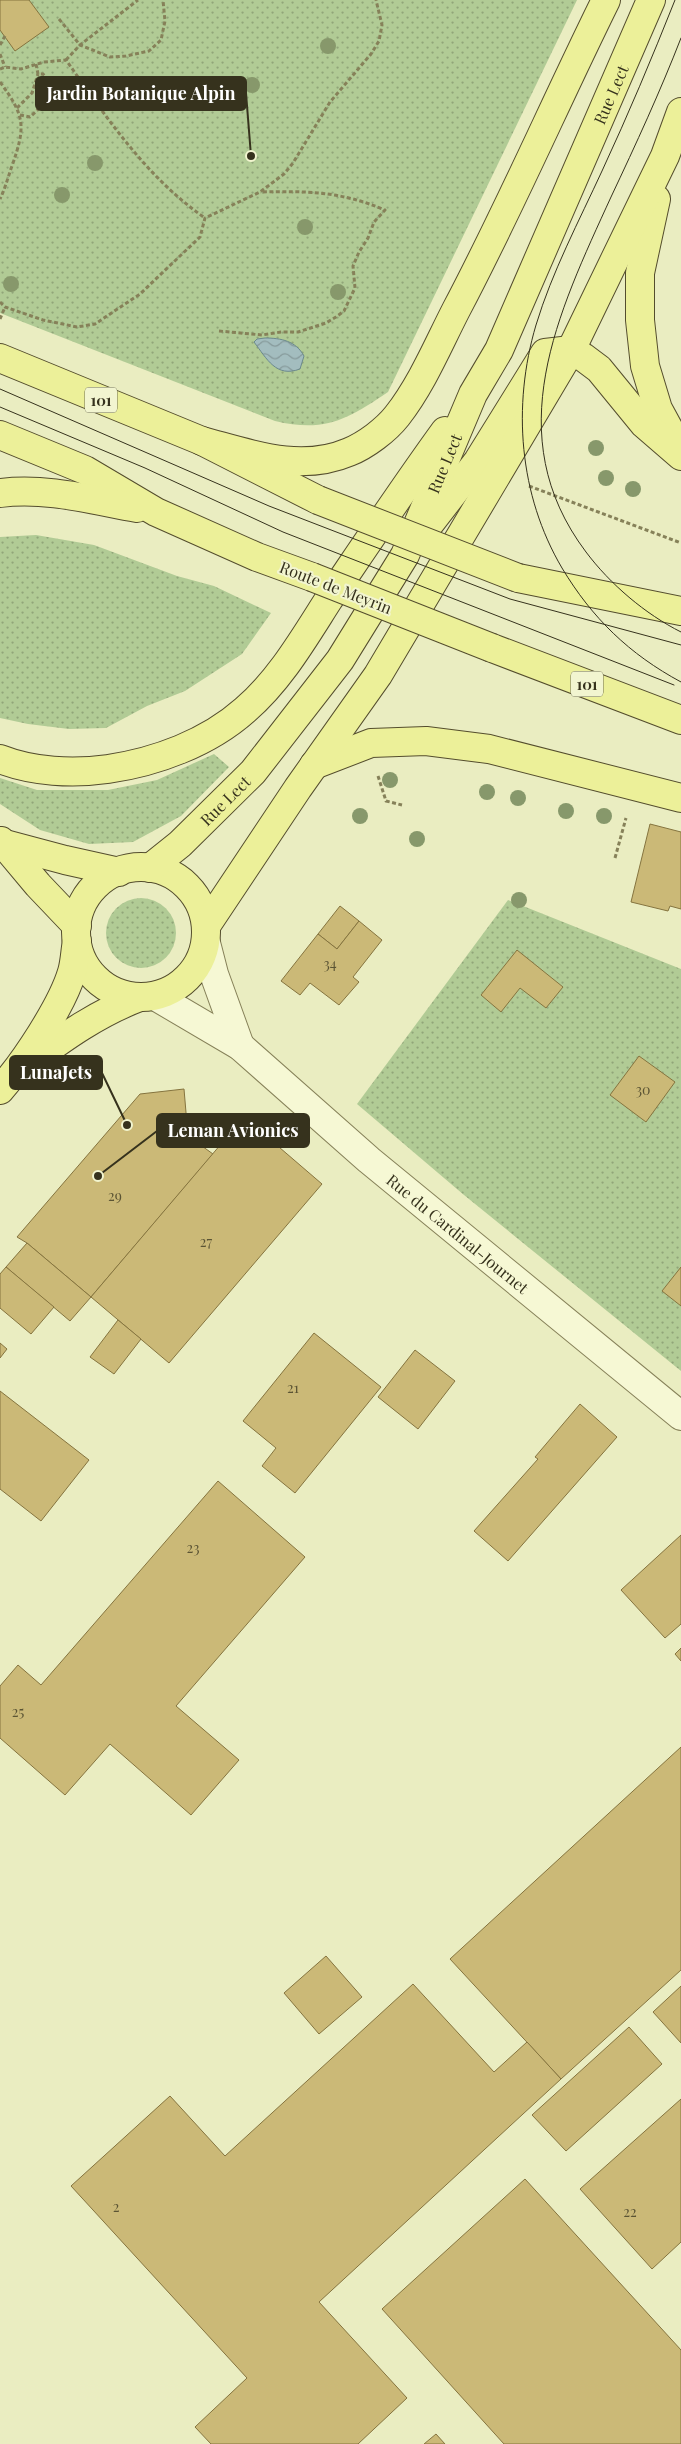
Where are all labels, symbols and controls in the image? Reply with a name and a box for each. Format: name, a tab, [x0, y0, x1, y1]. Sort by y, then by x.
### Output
street label: Rue Lect	[588, 61, 632, 127]
callout: Jardin Botanique Alpin	[36, 77, 246, 110]
text: Jardin Botanique Alpin	[45, 81, 236, 105]
road number: 101	[85, 388, 117, 412]
street label: Rue Lect	[422, 430, 466, 496]
street label: Route de Meyrin	[277, 556, 396, 618]
road number: 101	[571, 672, 603, 696]
street label: Rue Lect	[195, 770, 255, 830]
house number: 34	[323, 954, 337, 973]
callout: LunaJets	[10, 1056, 102, 1089]
text: LunaJets	[20, 1060, 92, 1084]
house number: 30	[636, 1080, 650, 1099]
callout: Leman Avionics	[157, 1114, 309, 1147]
text: Leman Avionics	[167, 1118, 299, 1142]
street label: Rue du Cardinal-Journet	[383, 1169, 534, 1298]
house number: 29	[108, 1186, 122, 1205]
house number: 27	[200, 1232, 213, 1251]
house number: 21	[287, 1378, 299, 1397]
house number: 23	[186, 1538, 200, 1557]
house number: 25	[12, 1702, 24, 1721]
house number: 2	[113, 2197, 120, 2216]
house number: 22	[623, 2202, 637, 2221]

